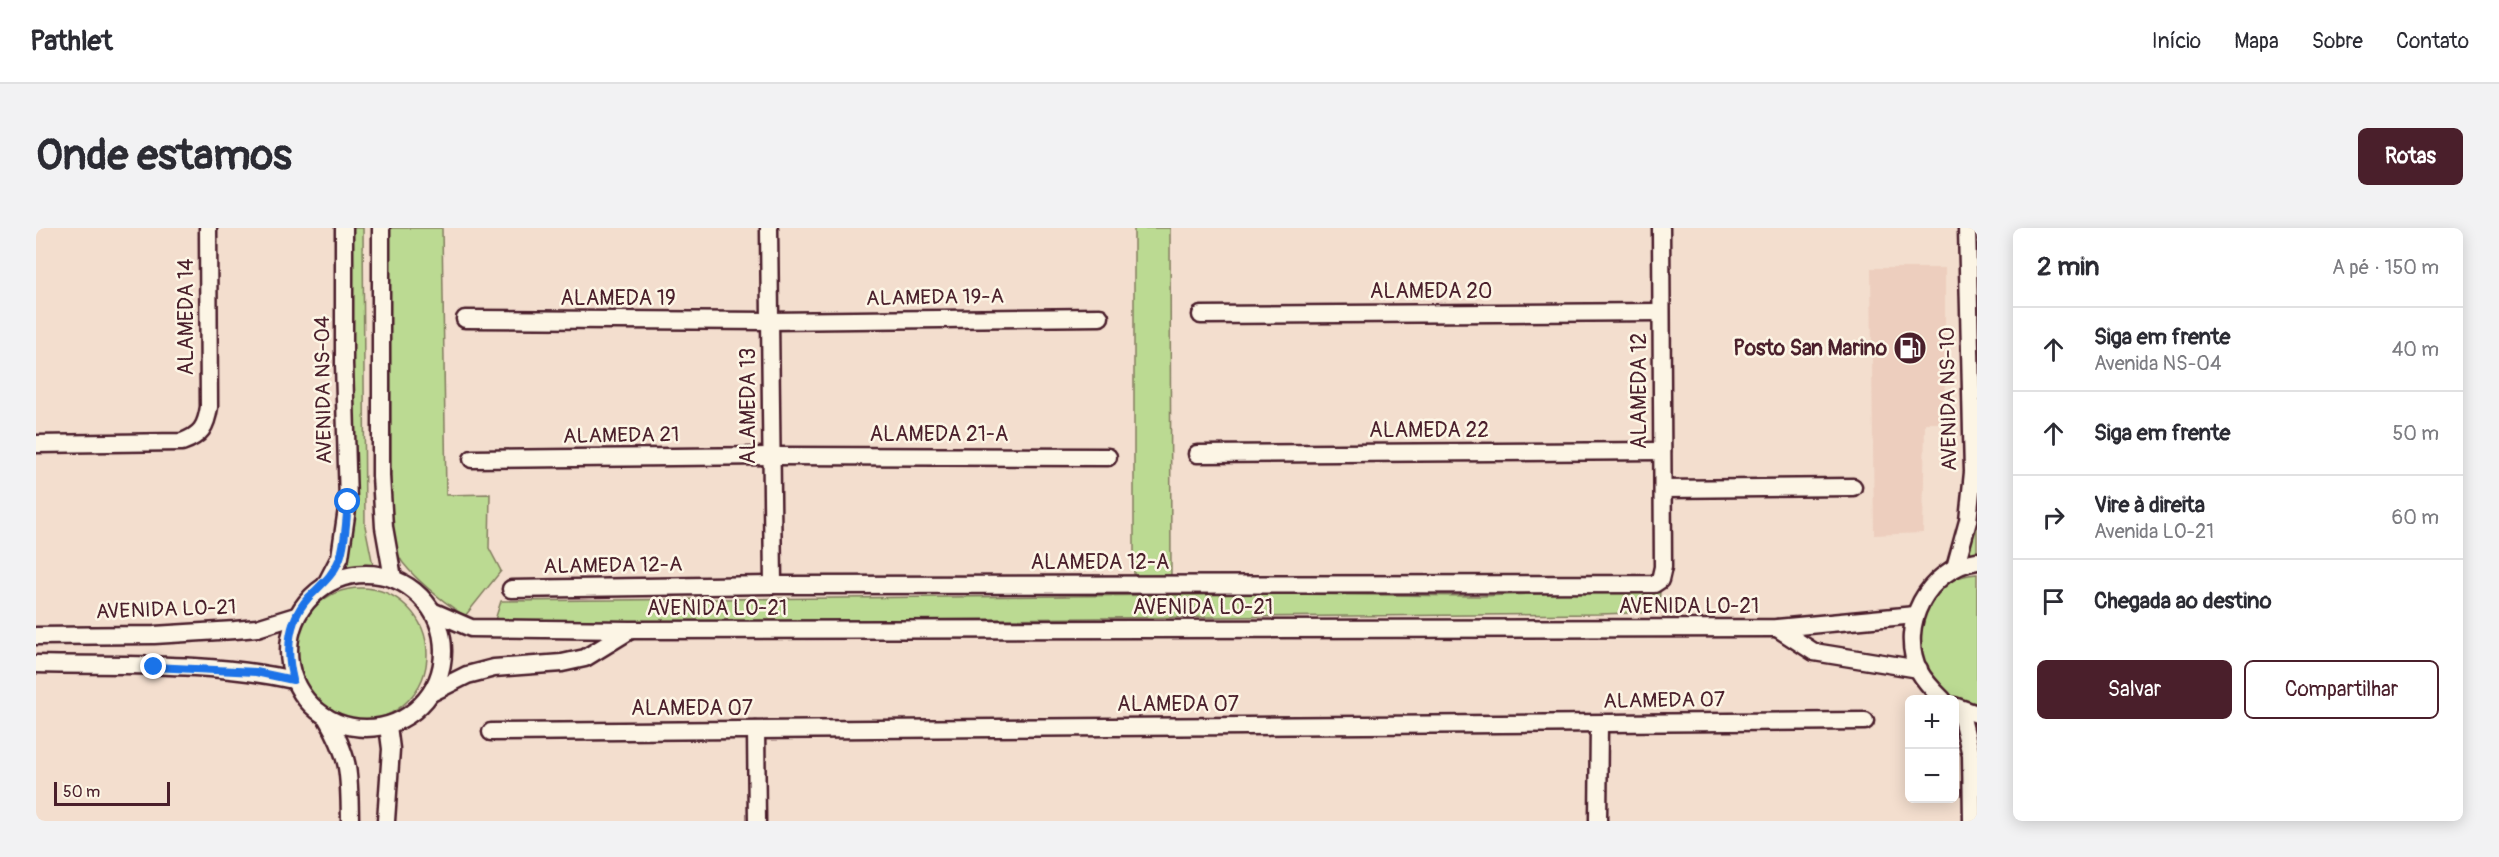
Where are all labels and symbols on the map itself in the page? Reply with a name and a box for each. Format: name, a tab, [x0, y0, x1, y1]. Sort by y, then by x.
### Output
street label: ALAMEDA 14	[173, 259, 200, 375]
street label: ALAMEDA 20	[1370, 278, 1492, 305]
street label: ALAMEDA 19-A	[866, 283, 1004, 312]
street label: ALAMEDA 19	[560, 285, 676, 312]
street label: AVENIDA NS-04	[309, 316, 338, 464]
street label: AVENIDA NS-10	[1934, 327, 1963, 471]
fuel station icon: Posto San Marino	[1892, 330, 1928, 366]
street label: ALAMEDA 12	[1626, 333, 1653, 449]
place label: Posto San Marino	[1733, 335, 1888, 362]
street label: ALAMEDA 13	[735, 348, 762, 464]
street label: ALAMEDA 22	[1369, 417, 1489, 444]
street label: ALAMEDA 21	[563, 421, 679, 450]
street label: ALAMEDA 21-A	[869, 421, 1009, 448]
route start	[334, 488, 360, 514]
street label: ALAMEDA 12-A	[1030, 549, 1170, 576]
street label: ALAMEDA 12-A	[543, 551, 683, 580]
street label: AVENIDA LO-21	[1619, 593, 1759, 620]
street label: AVENIDA LO-21	[95, 594, 237, 625]
street label: AVENIDA LO-21	[1133, 594, 1273, 621]
street label: AVENIDA LO-21	[647, 595, 787, 622]
route end	[140, 653, 166, 679]
street label: ALAMEDA 07	[1603, 686, 1725, 715]
street label: ALAMEDA 07	[1117, 691, 1239, 718]
street label: ALAMEDA 07	[631, 695, 753, 722]
scale bar	[54, 779, 170, 806]

